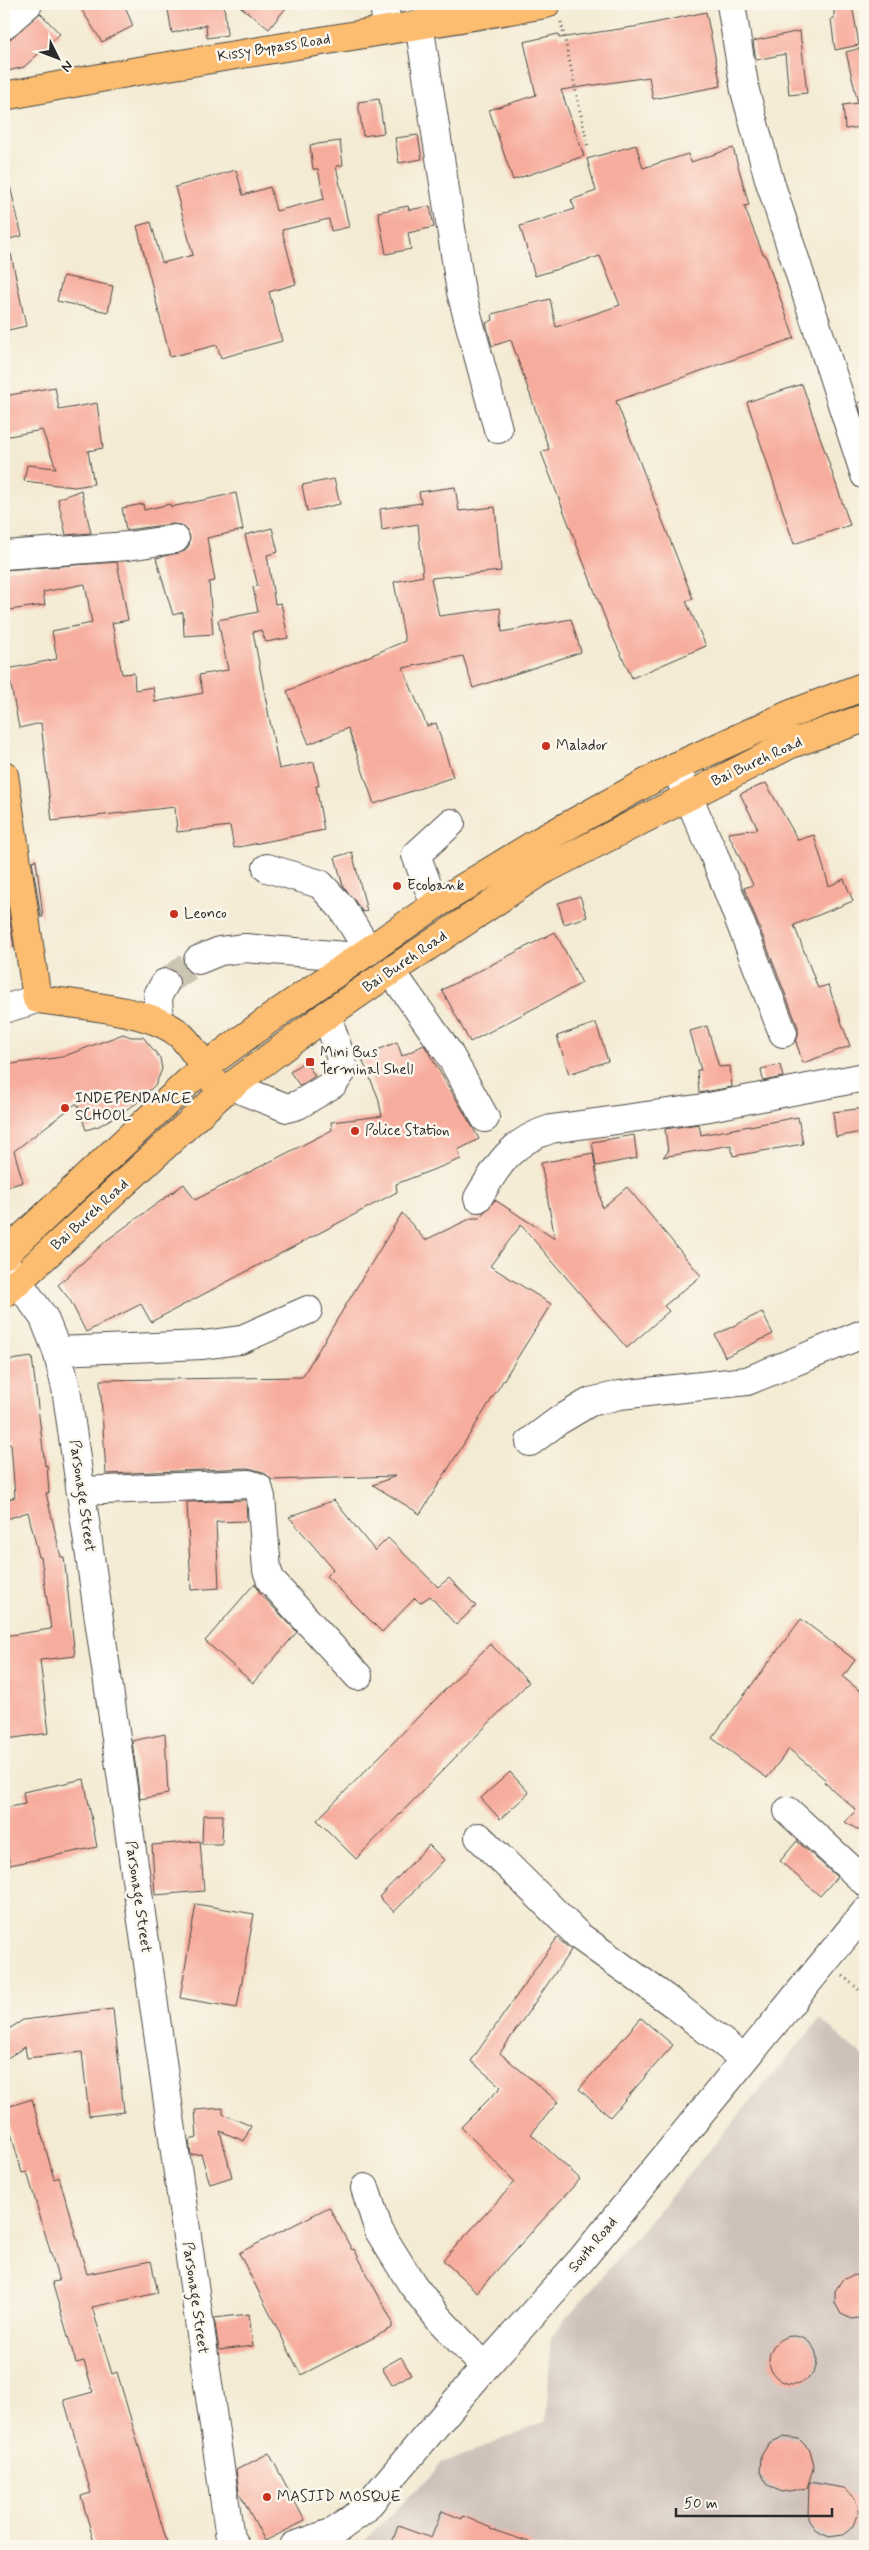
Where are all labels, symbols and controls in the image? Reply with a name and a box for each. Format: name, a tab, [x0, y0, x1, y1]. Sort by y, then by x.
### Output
street label: Kissy Bypass Road	[216, 29, 332, 67]
north arrow	[32, 32, 82, 82]
text: N	[57, 57, 77, 76]
street label: Bai Bureh Road	[708, 732, 806, 792]
place label: Malador	[556, 736, 608, 756]
marker: Malador	[540, 740, 552, 752]
place label: Ecobank	[407, 876, 465, 896]
marker: Ecobank	[391, 880, 403, 892]
place label: Leonco	[184, 904, 227, 924]
marker: Leonco	[168, 908, 180, 920]
street label: Bai Bureh Road	[359, 926, 451, 998]
place label: Mini Bus Terminal Shell	[320, 1043, 413, 1080]
marker: Mini Bus Terminal Shell	[304, 1056, 316, 1068]
place label: INDEPENDANCE SCHOOL	[75, 1089, 192, 1126]
marker: INDEPENDANCE SCHOOL	[59, 1102, 71, 1114]
place label: Police Station	[365, 1121, 450, 1141]
marker: Police Station	[349, 1125, 361, 1137]
street label: Bai Bureh Road	[47, 1175, 133, 1255]
street label: Parsonage Street	[63, 1439, 100, 1554]
street label: Parsonage Street	[119, 1840, 156, 1955]
street label: South Road	[564, 2213, 622, 2277]
street label: Parsonage Street	[176, 2241, 213, 2356]
scale bar	[676, 2485, 833, 2517]
place label: MASJID MOSQUE	[277, 2487, 402, 2507]
marker: MASJID MOSQUE	[261, 2491, 273, 2503]
text: 50 m	[684, 2494, 718, 2514]

